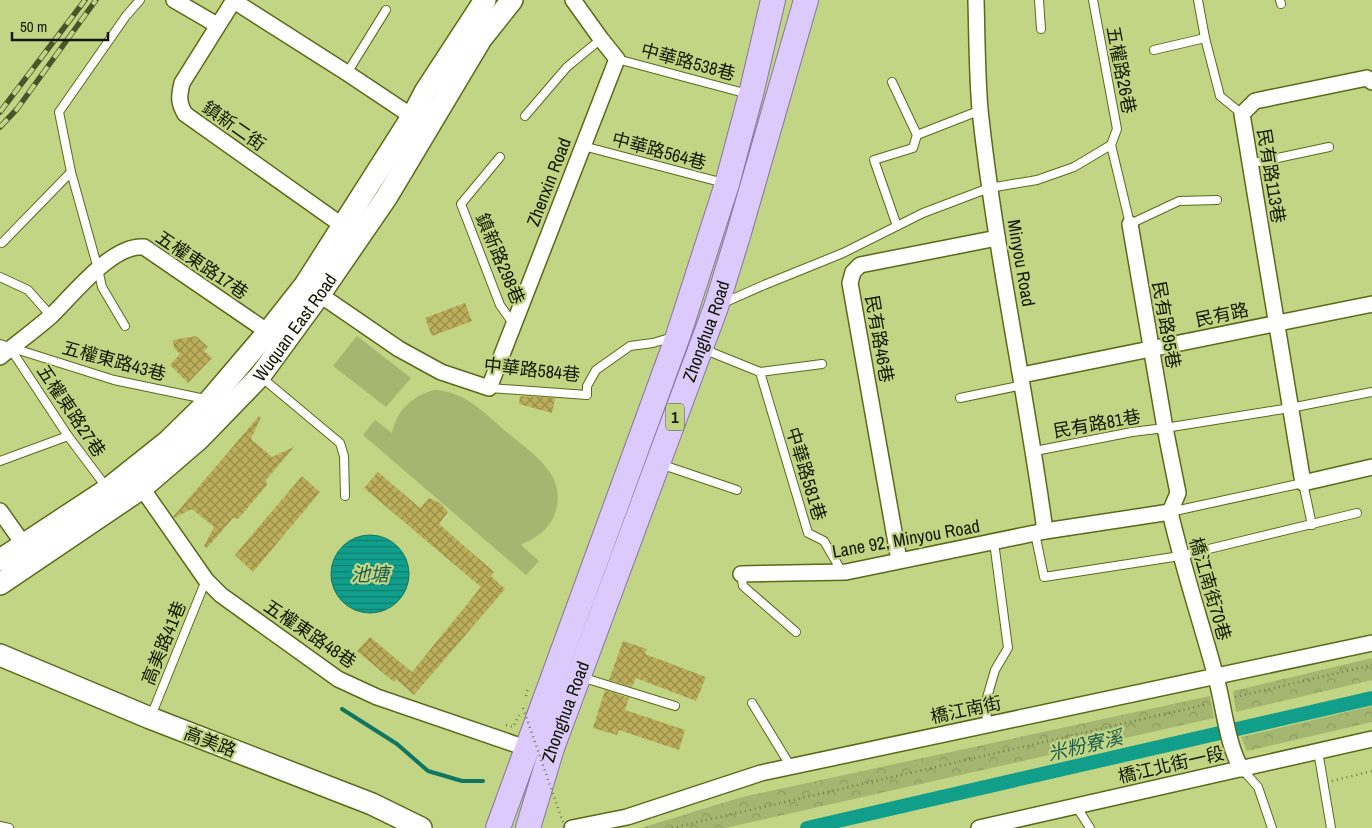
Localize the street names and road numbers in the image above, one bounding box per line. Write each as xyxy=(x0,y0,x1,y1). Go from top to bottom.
street label: 五權路26巷 xyxy=(1101,24,1142,116)
street label: 中華路538巷 xyxy=(638,37,738,86)
street label: 鎮新二街 xyxy=(198,95,271,156)
street label: 中華路564巷 xyxy=(609,126,709,175)
street label: 民有路113巷 xyxy=(1252,127,1291,225)
street label: Zhenxin Road xyxy=(520,134,577,230)
street label: 鎮新路298巷 xyxy=(470,209,531,308)
street label: Minyou Road xyxy=(1002,218,1041,308)
street label: 五權東路17巷 xyxy=(151,224,253,305)
street label: Wuquan East Road xyxy=(247,268,342,386)
street label: Zhonghua Road xyxy=(676,277,735,385)
street label: 民有路95巷 xyxy=(1147,279,1186,371)
street label: 民有路46巷 xyxy=(860,293,899,385)
street label: 民有路 xyxy=(1193,297,1251,332)
street label: 五權東路43巷 xyxy=(59,335,169,386)
street label: 中華路584巷 xyxy=(483,352,581,387)
street label: 五權東路27巷 xyxy=(31,360,112,462)
road number: 1 xyxy=(666,404,684,431)
street label: 民有路81巷 xyxy=(1051,404,1143,443)
street label: 中華路581巷 xyxy=(780,424,833,524)
street label: Lane 92, Minyou Road xyxy=(830,513,982,564)
street label: 橋江南街70巷 xyxy=(1184,534,1237,643)
street label: 五權東路48巷 xyxy=(259,593,361,674)
street label: 高美路41巷 xyxy=(135,597,192,688)
street label: Zhonghua Road xyxy=(535,658,595,765)
street label: 橋江南街 xyxy=(928,690,1004,729)
street label: 高美路 xyxy=(180,720,240,763)
street label: 橋江北街一段 xyxy=(1115,740,1226,789)

